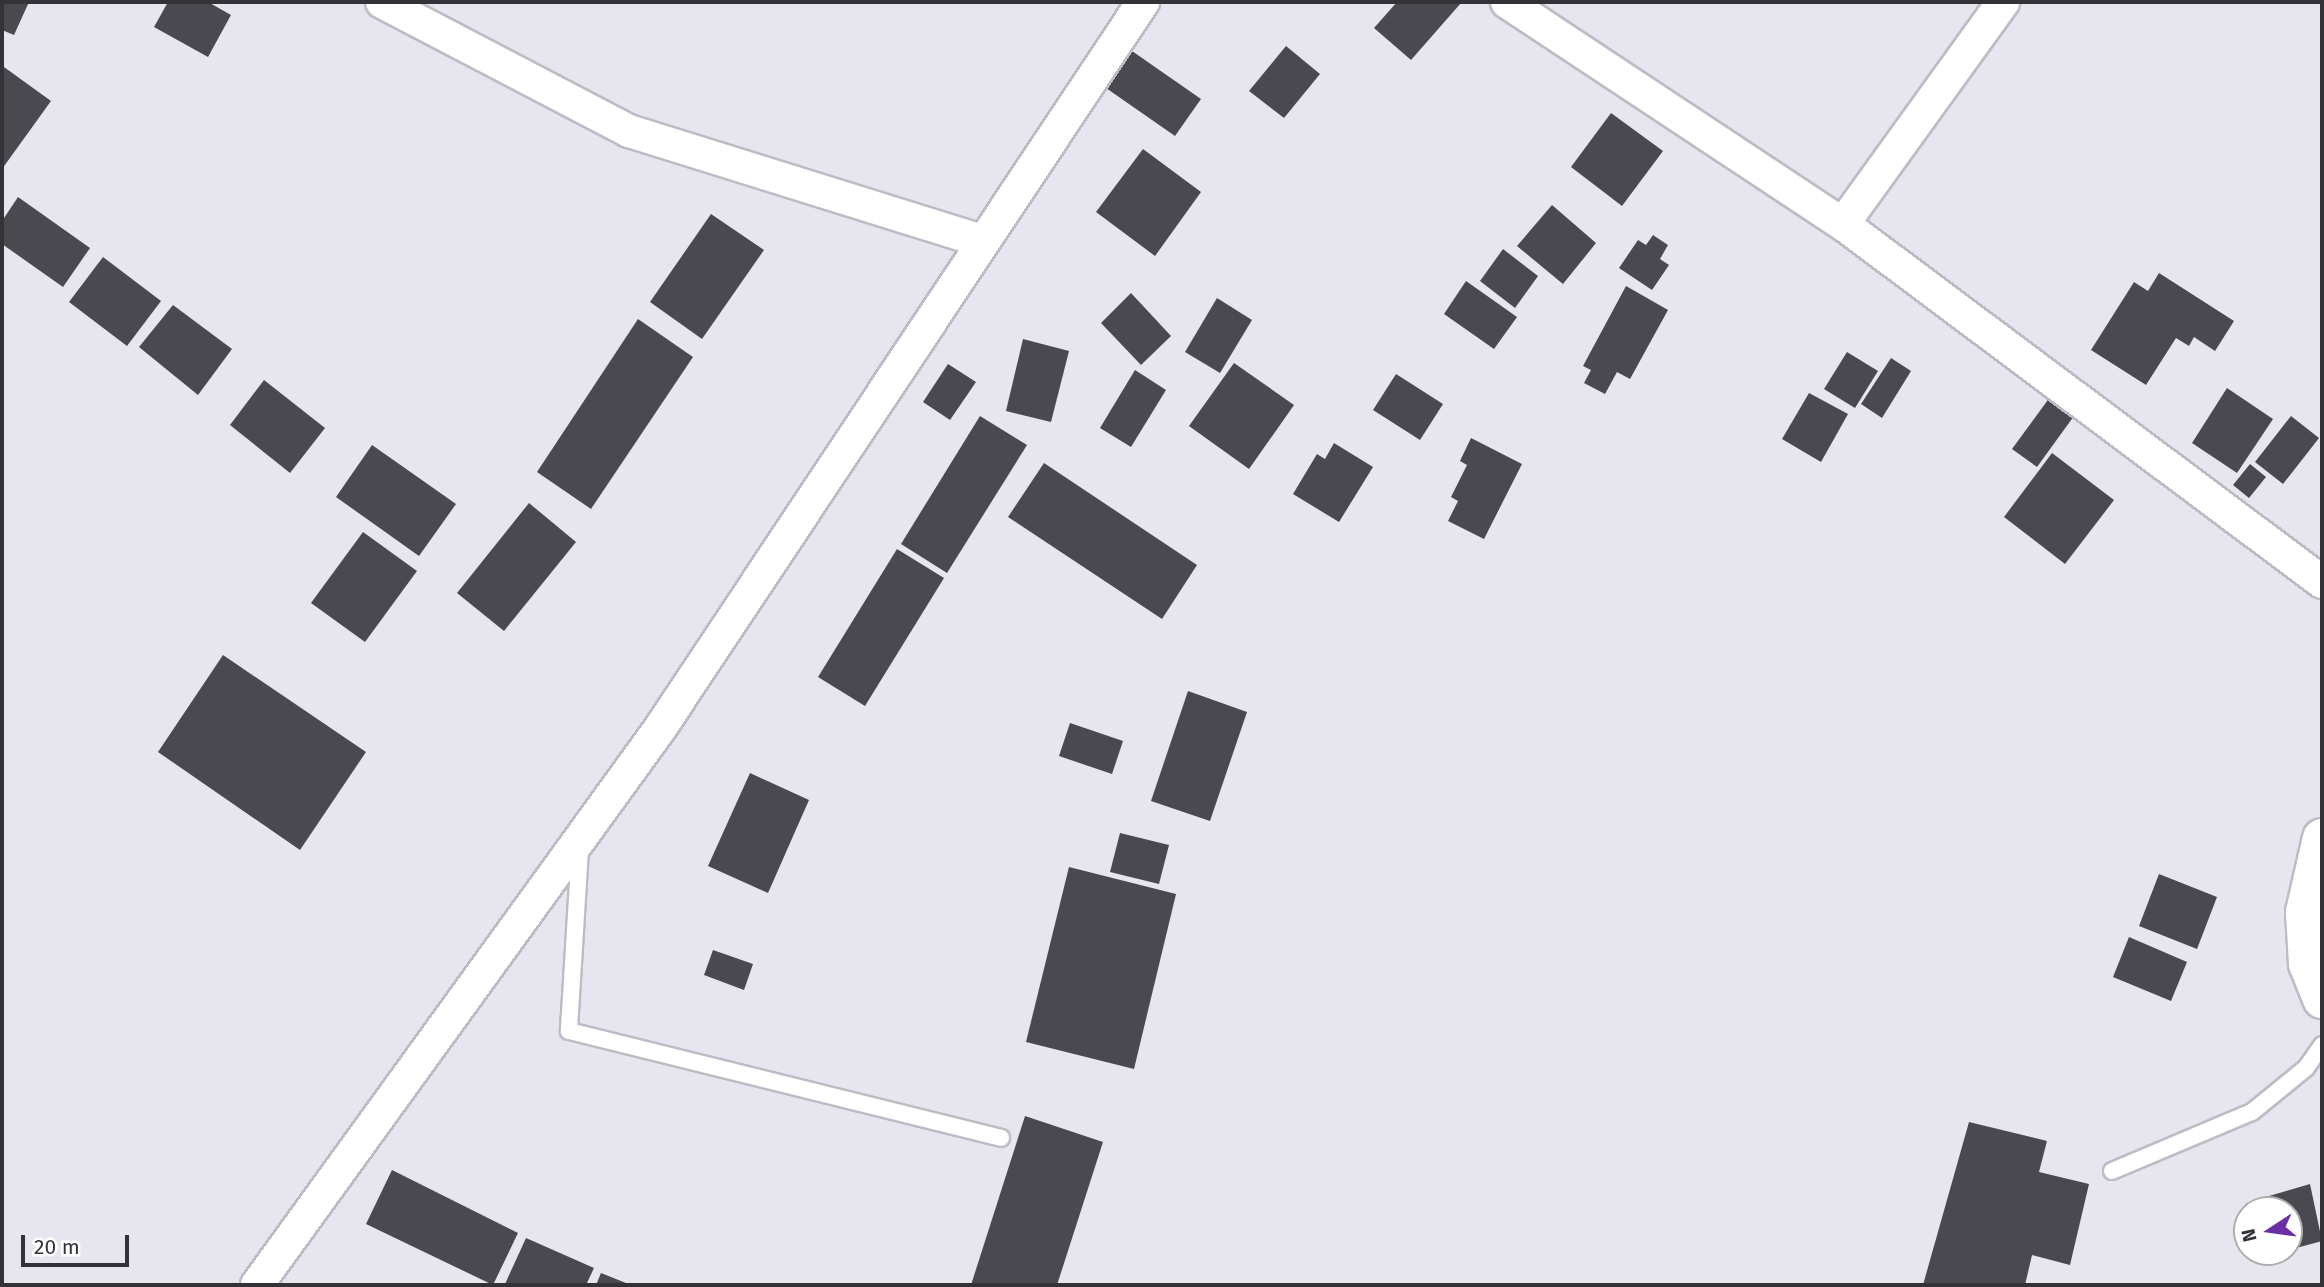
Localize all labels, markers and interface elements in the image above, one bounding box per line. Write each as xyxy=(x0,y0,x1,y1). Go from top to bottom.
north arrow xyxy=(2233,1196,2303,1266)
scale bar xyxy=(24,1220,133,1264)
text: N xyxy=(2236,1227,2262,1244)
text: 20 m xyxy=(34,1234,80,1260)

